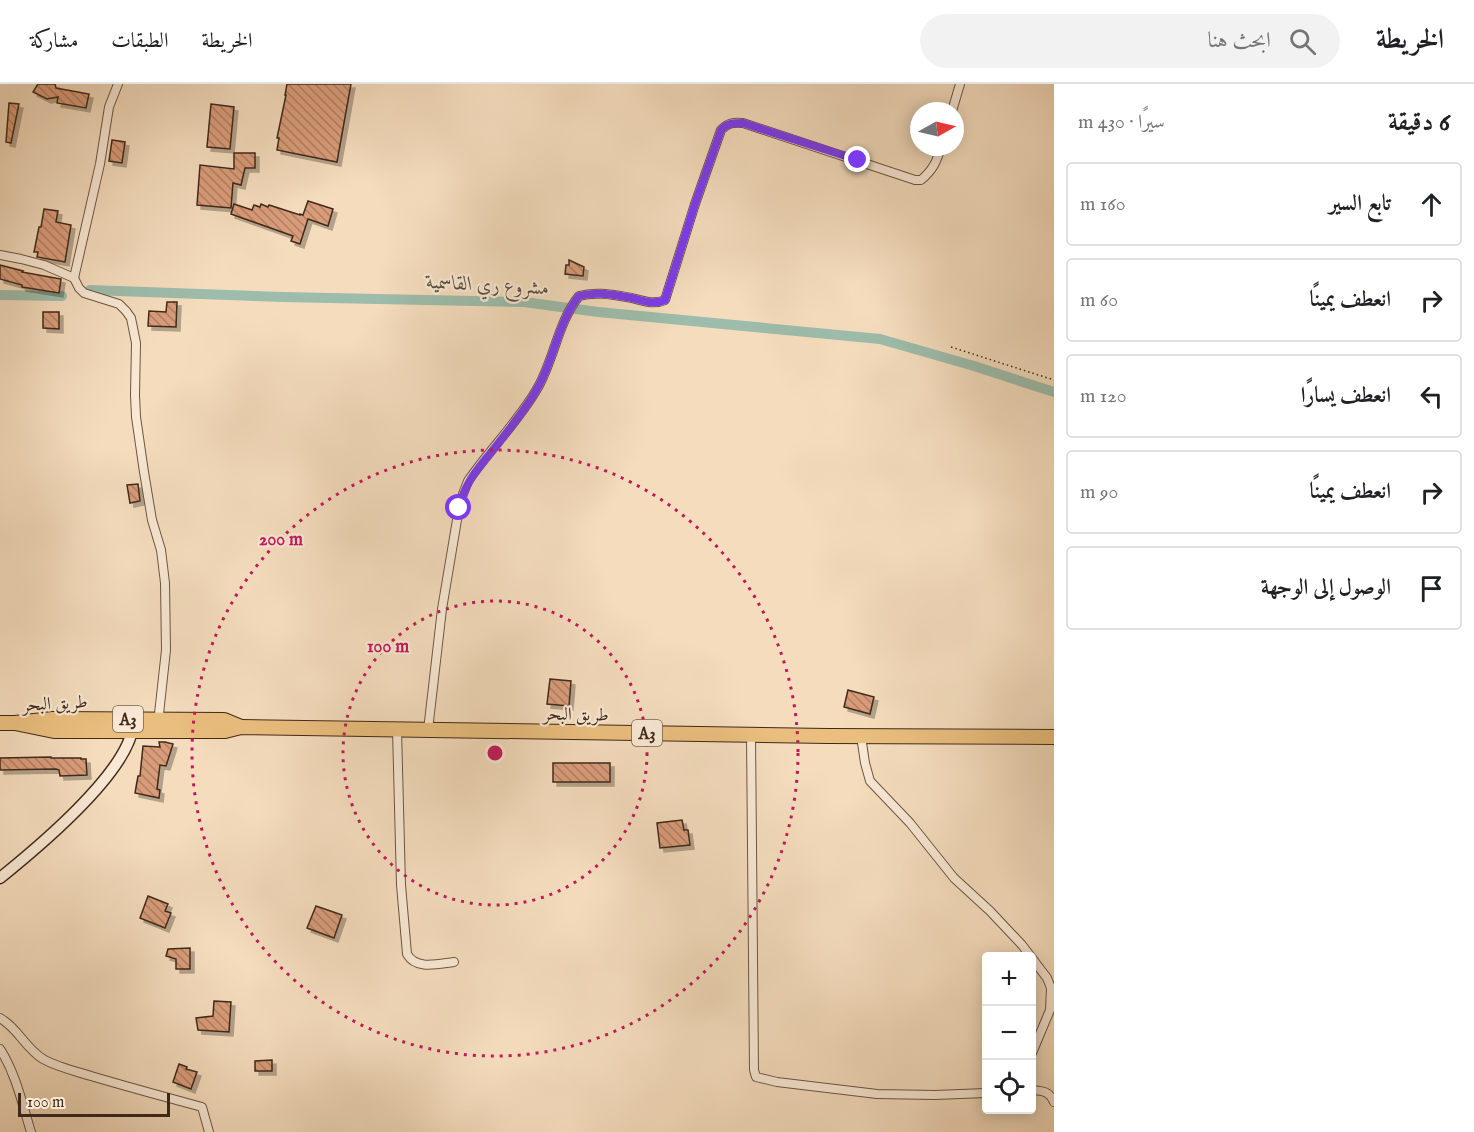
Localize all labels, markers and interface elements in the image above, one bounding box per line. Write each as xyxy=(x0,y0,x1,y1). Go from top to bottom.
search box xyxy=(920,14,1340,68)
text: الخريطة xyxy=(1376,23,1444,58)
icon: search xyxy=(1286,25,1319,58)
text: ابحث هنا xyxy=(1207,27,1271,55)
text: مشاركة xyxy=(30,28,78,55)
text: الطبقات xyxy=(111,28,168,55)
text: الخريطة xyxy=(201,28,253,55)
north arrow xyxy=(910,102,964,156)
text: 6 دقيقة xyxy=(1388,106,1450,139)
text: سيرًا · 430 m xyxy=(1078,110,1165,135)
route end xyxy=(844,146,870,172)
icon: ahead xyxy=(1415,188,1448,221)
text: تابع السير xyxy=(1329,190,1391,218)
text: 160 m xyxy=(1080,192,1126,217)
water label: مشروع ري القاسمية xyxy=(423,270,550,305)
icon: right xyxy=(1415,284,1448,317)
text: انعطف يمينًا xyxy=(1310,286,1391,314)
text: 60 m xyxy=(1080,288,1118,313)
icon: left xyxy=(1415,380,1448,413)
text: انعطف يسارًا xyxy=(1301,382,1391,410)
text: 120 m xyxy=(1080,384,1127,409)
icon: right xyxy=(1415,476,1448,509)
text: انعطف يمينًا xyxy=(1310,478,1391,506)
text: 90 m xyxy=(1080,480,1118,505)
route start xyxy=(445,494,471,520)
text: 200 m xyxy=(259,529,303,552)
icon: arrive xyxy=(1415,572,1448,605)
text: الوصول إلى الوجهة xyxy=(1261,574,1391,602)
text: 100 m xyxy=(367,636,409,659)
street label: طريق البحر xyxy=(20,691,88,718)
street label: طريق البحر xyxy=(541,703,609,728)
road number: A3 xyxy=(113,706,143,732)
road number: A3 xyxy=(632,720,662,746)
centre of rings xyxy=(485,743,505,763)
map controls xyxy=(982,952,1036,1114)
button: + xyxy=(982,952,1036,1006)
button: − xyxy=(982,1006,1036,1060)
button: locate xyxy=(982,1060,1036,1114)
scale bar xyxy=(18,1090,170,1118)
text: 100 m xyxy=(27,1093,64,1113)

